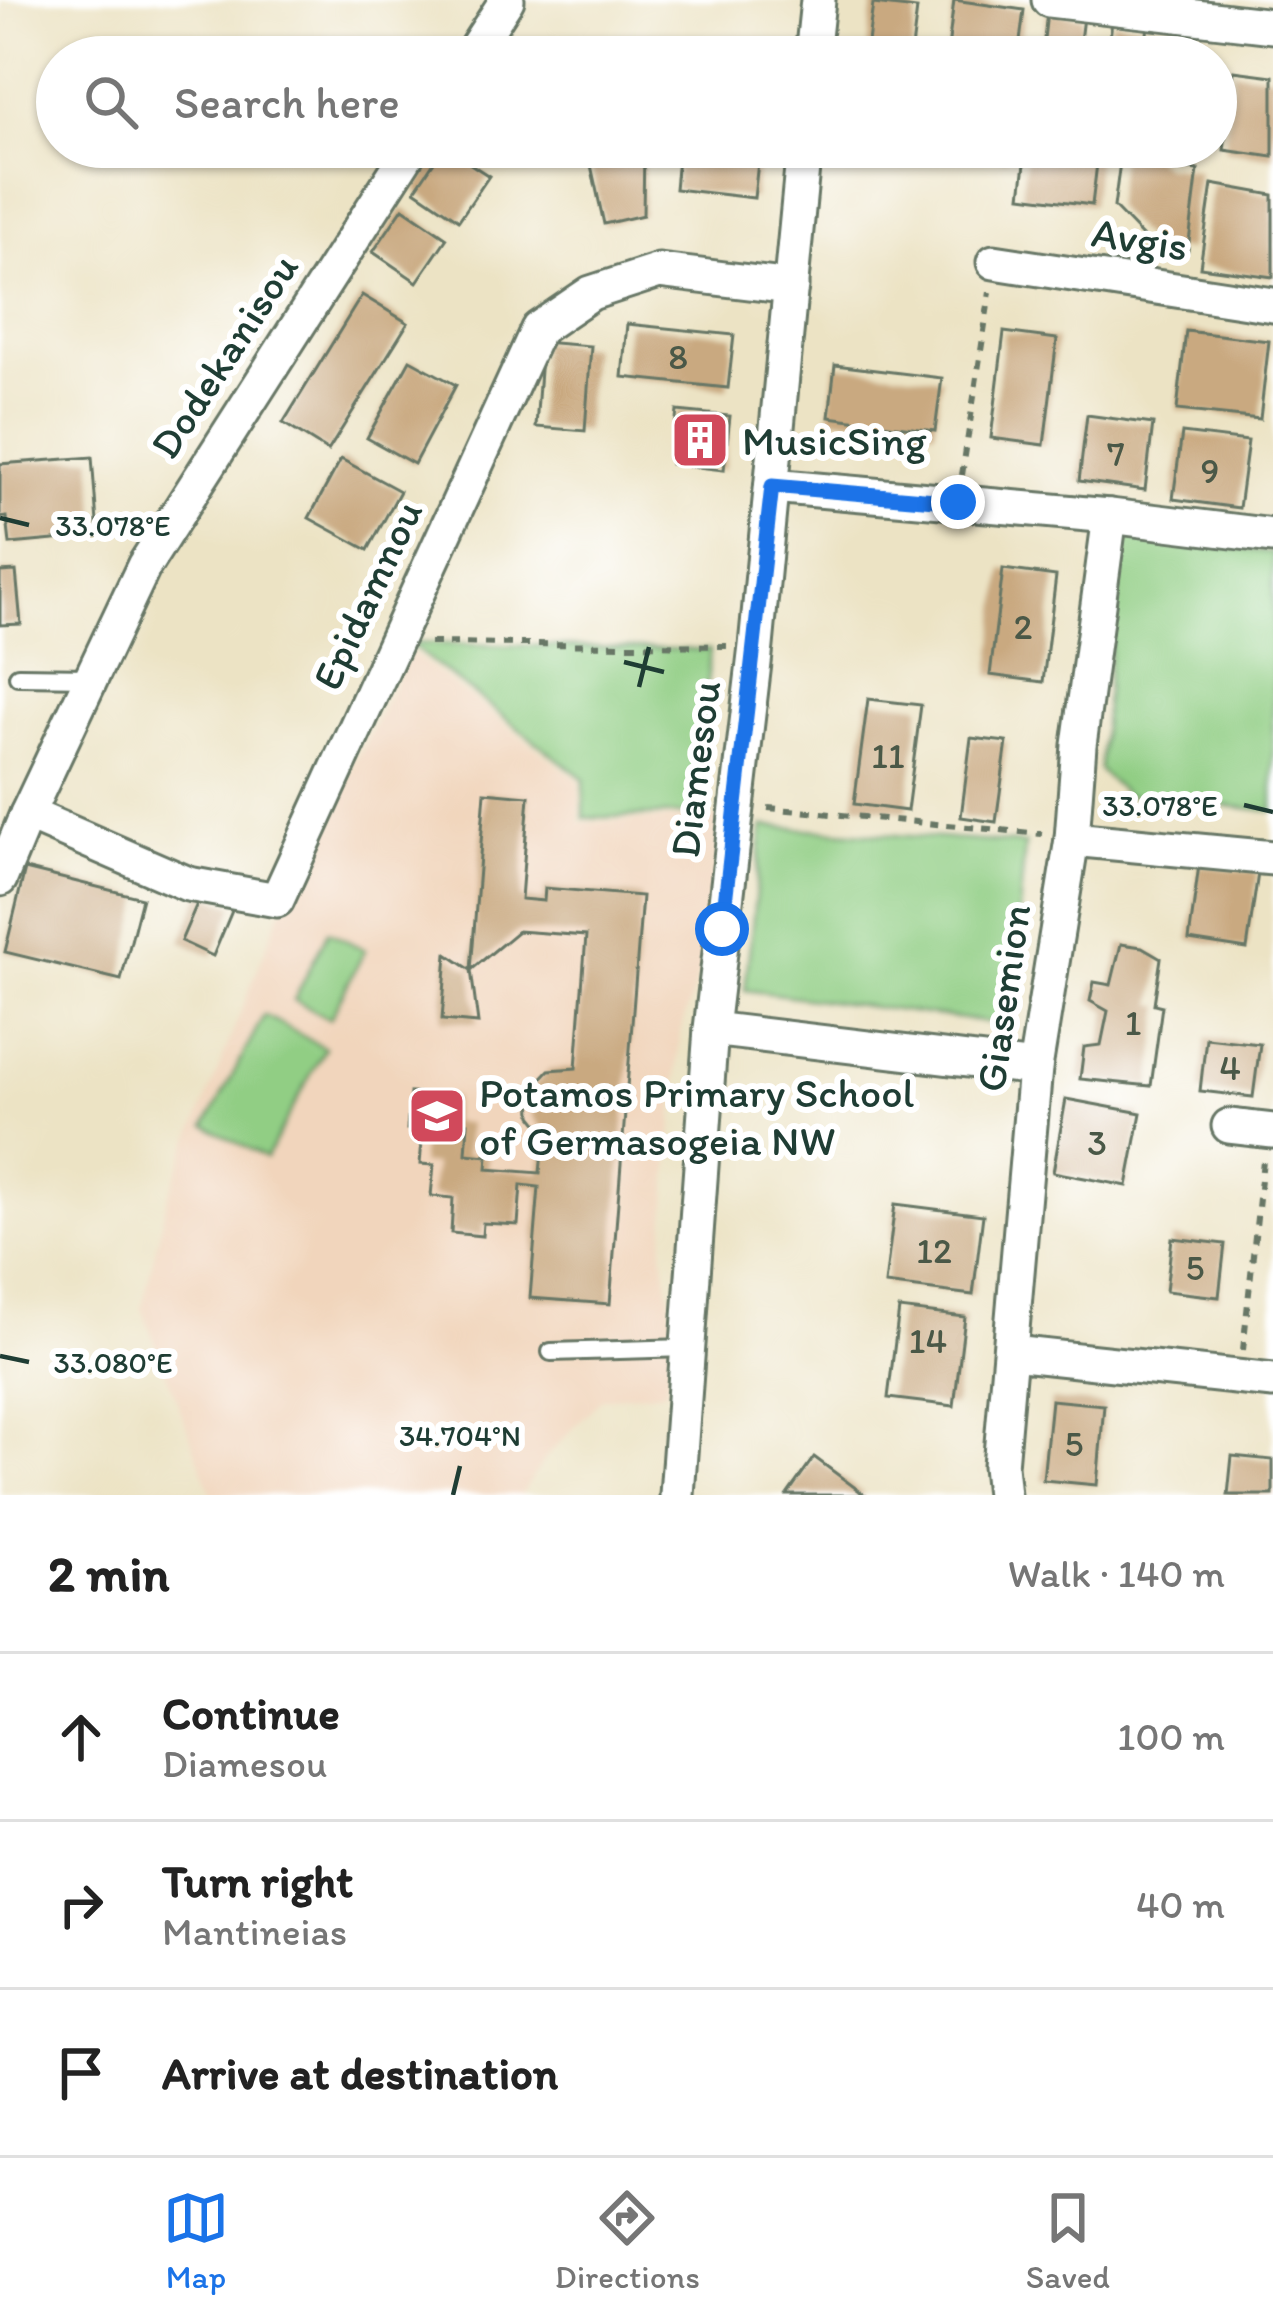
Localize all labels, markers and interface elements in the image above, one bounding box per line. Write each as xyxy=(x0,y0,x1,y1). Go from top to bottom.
search box xyxy=(36,36,1237,168)
icon: search xyxy=(78,69,144,135)
text: Search here xyxy=(174,75,400,129)
street label: Avgis xyxy=(1088,206,1192,272)
street label: Dodekanisou xyxy=(139,244,309,468)
house number: 8 xyxy=(668,335,688,378)
building icon: MusicSing xyxy=(669,409,731,471)
place label: MusicSing xyxy=(742,415,927,466)
house number: 7 xyxy=(1107,432,1125,475)
house number: 9 xyxy=(1201,449,1219,492)
route end xyxy=(931,475,985,529)
street label: Epidamnou xyxy=(301,492,433,698)
text: 33.078°E xyxy=(55,507,171,544)
house number: 2 xyxy=(1014,605,1033,648)
street label: Diamesou xyxy=(659,678,731,860)
house number: 11 xyxy=(871,734,905,777)
text: 33.078°E xyxy=(1102,787,1218,824)
street label: Giasemion xyxy=(965,901,1041,1095)
route start xyxy=(695,902,749,956)
house number: 1 xyxy=(1125,1001,1141,1044)
house number: 4 xyxy=(1219,1046,1241,1089)
place label: Potamos Primary School of Germasogeia NW xyxy=(479,1067,915,1166)
school or university icon: Potamos Primary School of Germasogeia NW xyxy=(406,1085,468,1147)
house number: 3 xyxy=(1087,1121,1107,1164)
house number: 12 xyxy=(916,1229,952,1272)
house number: 5 xyxy=(1186,1246,1204,1289)
house number: 14 xyxy=(909,1319,947,1362)
text: 33.080°E xyxy=(54,1344,172,1381)
text: 34.704°N xyxy=(399,1417,521,1454)
house number: 5 xyxy=(1065,1422,1083,1465)
text: 2 min xyxy=(48,1543,169,1604)
text: Walk · 140 m xyxy=(1008,1550,1225,1597)
text: Continue xyxy=(162,1686,340,1740)
icon: ahead xyxy=(48,1704,114,1770)
text: 100 m xyxy=(1117,1713,1225,1760)
text: Diamesou xyxy=(162,1740,327,1787)
text: Turn right xyxy=(162,1854,353,1908)
icon: right xyxy=(48,1872,114,1938)
text: 40 m xyxy=(1136,1881,1225,1928)
text: Mantineias xyxy=(162,1908,347,1955)
icon: arrive xyxy=(48,2040,114,2106)
text: Arrive at destination xyxy=(162,2046,558,2100)
tab: Map xyxy=(163,2185,229,2296)
tab: Directions xyxy=(555,2185,700,2296)
tab: Saved xyxy=(1026,2185,1110,2296)

